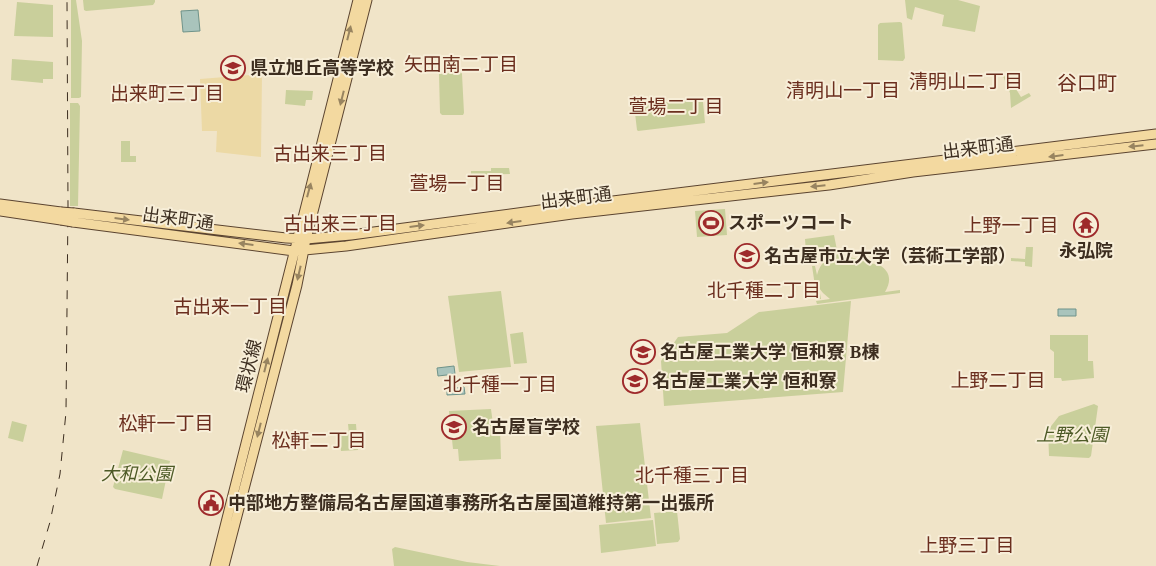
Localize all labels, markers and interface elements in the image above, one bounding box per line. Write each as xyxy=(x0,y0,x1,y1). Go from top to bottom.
one-way arrow xyxy=(345,25,353,41)
district label: 矢田南二丁目 xyxy=(404,51,518,76)
school or university icon: 県立旭丘高等学校 xyxy=(220,55,246,81)
place label: 県立旭丘高等学校 xyxy=(250,55,394,79)
district label: 清明山二丁目 xyxy=(909,68,1023,93)
district label: 谷口町 xyxy=(1057,69,1117,96)
district label: 清明山一丁目 xyxy=(786,77,900,102)
district label: 出来町三丁目 xyxy=(110,80,224,105)
one-way arrow xyxy=(337,91,345,106)
district label: 萱場二丁目 xyxy=(628,93,724,118)
street label: 出来町通 xyxy=(941,131,1015,163)
district label: 古出来三丁目 xyxy=(273,140,387,165)
one-way arrow xyxy=(1128,142,1144,150)
one-way arrow xyxy=(1047,152,1063,160)
district label: 萱場一丁目 xyxy=(409,170,505,195)
one-way arrow xyxy=(754,179,770,187)
street label: 出来町通 xyxy=(539,181,613,213)
one-way arrow xyxy=(810,182,826,190)
one-way arrow xyxy=(305,183,313,198)
street label: 出来町通 xyxy=(141,201,215,235)
district label: 古出来三丁目 xyxy=(283,210,397,235)
sports icon: スポーツコート xyxy=(698,210,724,236)
place label: スポーツコート xyxy=(728,210,854,234)
district label: 上野一丁目 xyxy=(963,212,1059,237)
temple icon: 永弘院 xyxy=(1073,212,1099,238)
one-way arrow xyxy=(114,216,130,224)
one-way arrow xyxy=(505,218,521,226)
one-way arrow xyxy=(409,222,425,230)
place label: 永弘院 xyxy=(1059,238,1113,262)
one-way arrow xyxy=(238,240,254,248)
school or university icon: 名古屋市立大学（芸術工学部） xyxy=(734,243,760,269)
place label: 名古屋市立大学（芸術工学部） xyxy=(764,243,1016,267)
one-way arrow xyxy=(295,266,303,281)
district label: 北千種二丁目 xyxy=(707,277,821,302)
district label: 古出来一丁目 xyxy=(173,293,287,318)
street label: 環状線 xyxy=(230,337,266,395)
school or university icon: 名古屋工業大学 恒和寮 B棟 xyxy=(630,339,656,365)
place label: 名古屋工業大学 恒和寮 B棟 xyxy=(660,339,879,363)
one-way arrow xyxy=(262,358,270,373)
district label: 上野二丁目 xyxy=(950,367,1046,392)
school or university icon: 名古屋工業大学 恒和寮 xyxy=(622,368,648,394)
place label: 名古屋工業大学 恒和寮 xyxy=(652,368,837,392)
district label: 北千種一丁目 xyxy=(443,371,557,396)
district label: 松軒一丁目 xyxy=(118,410,214,435)
school or university icon: 名古屋盲学校 xyxy=(441,414,467,440)
place label: 名古屋盲学校 xyxy=(472,414,580,438)
park label: 上野公園 xyxy=(1036,422,1111,446)
one-way arrow xyxy=(255,423,263,438)
district label: 松軒二丁目 xyxy=(271,427,367,452)
park label: 大和公園 xyxy=(101,461,176,485)
district label: 北千種三丁目 xyxy=(635,462,749,487)
public building icon: 中部地方整備局名古屋国道事務所名古屋国道維持第一出張所 xyxy=(198,490,224,516)
place label: 中部地方整備局名古屋国道事務所名古屋国道維持第一出張所 xyxy=(228,490,714,514)
district label: 上野三丁目 xyxy=(919,532,1015,557)

